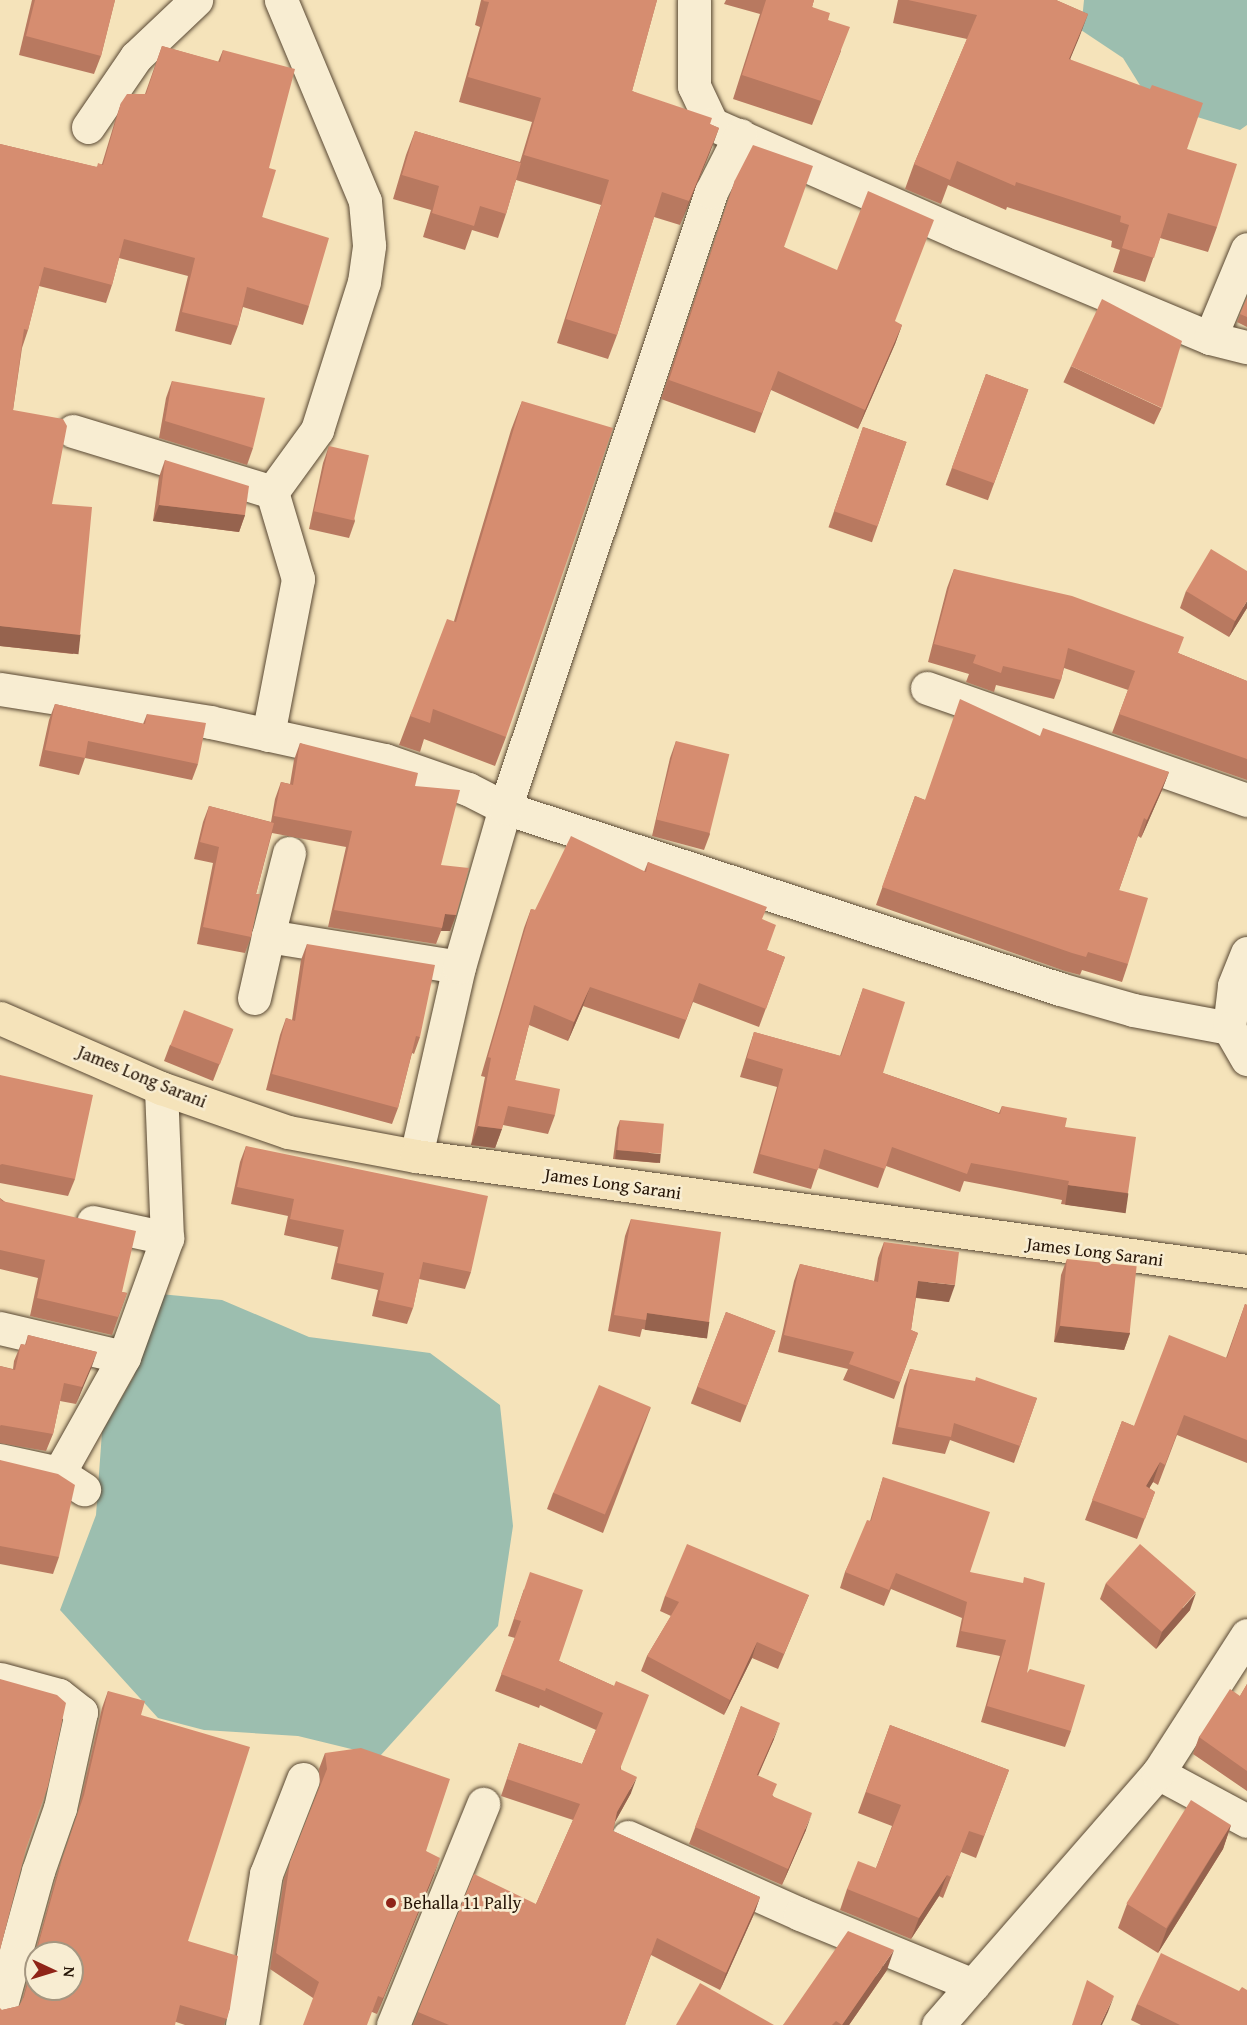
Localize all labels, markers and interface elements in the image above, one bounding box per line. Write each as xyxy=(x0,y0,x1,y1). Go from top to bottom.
street label: James Long Sarani xyxy=(74,1041,210,1113)
street label: James Long Sarani xyxy=(543,1164,683,1204)
street label: James Long Sarani xyxy=(1025,1233,1165,1271)
place label: Behalla 11 Pally xyxy=(403,1892,521,1914)
marker: Behalla 11 Pally xyxy=(384,1896,398,1910)
north arrow xyxy=(24,1941,84,2001)
text: N xyxy=(58,1966,82,1978)

